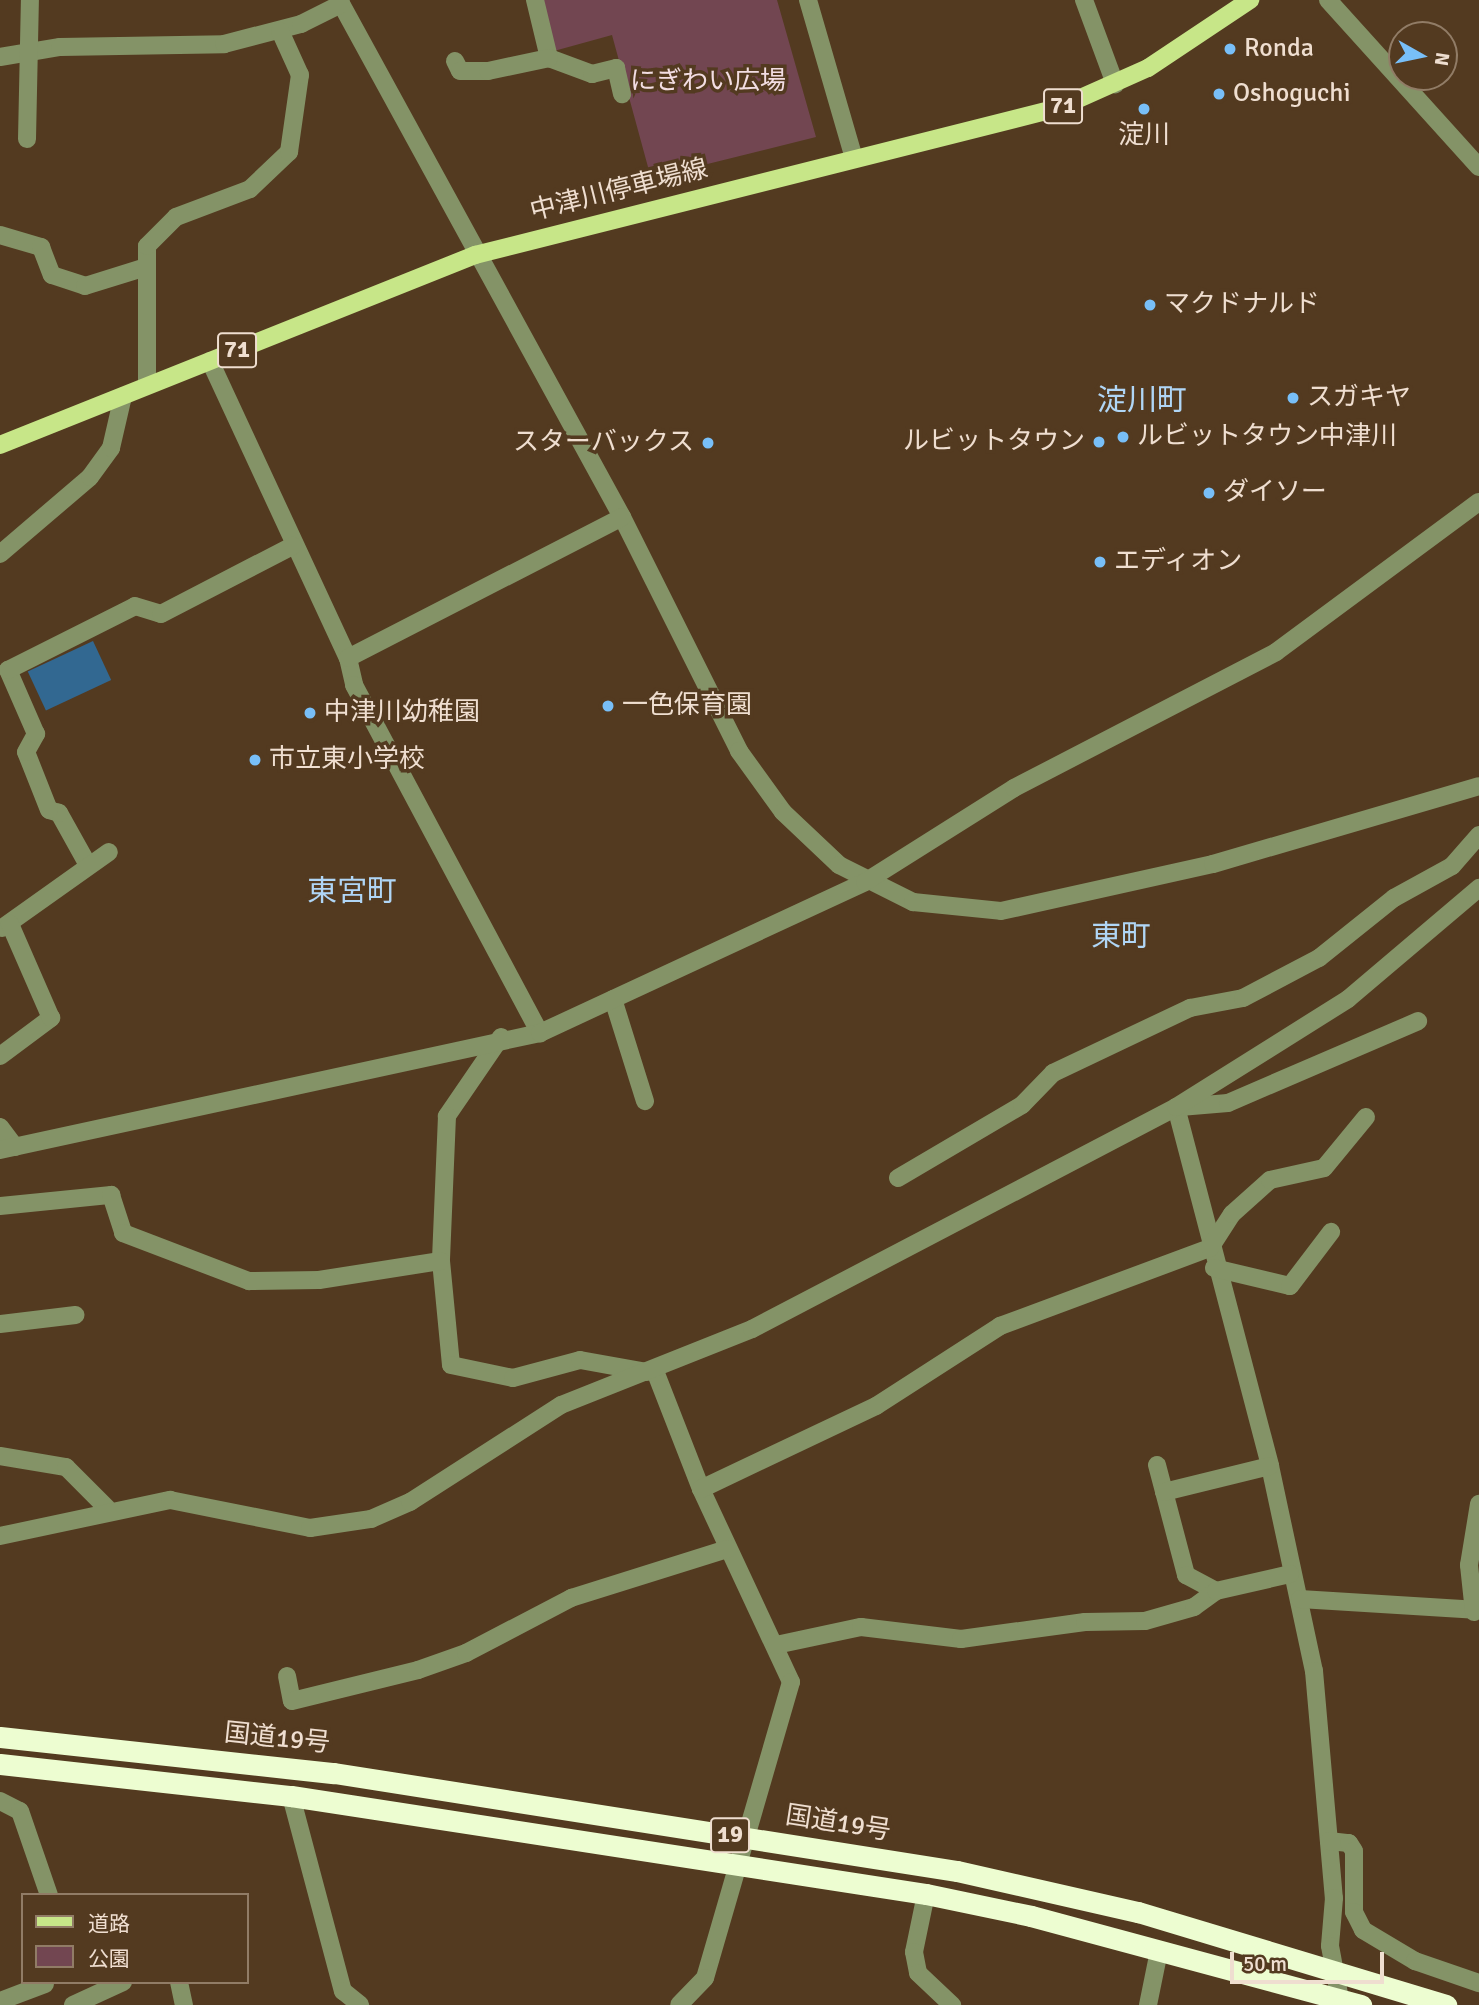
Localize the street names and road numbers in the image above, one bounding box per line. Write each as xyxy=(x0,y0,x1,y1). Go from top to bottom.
road number: 71 xyxy=(1042,86,1084,126)
street label: 中津川停車場線 xyxy=(527,154,711,228)
road number: 71 xyxy=(216,330,258,370)
street label: 国道19号 xyxy=(223,1718,331,1760)
street label: 国道19号 xyxy=(783,1800,893,1848)
road number: 19 xyxy=(709,1814,751,1856)

